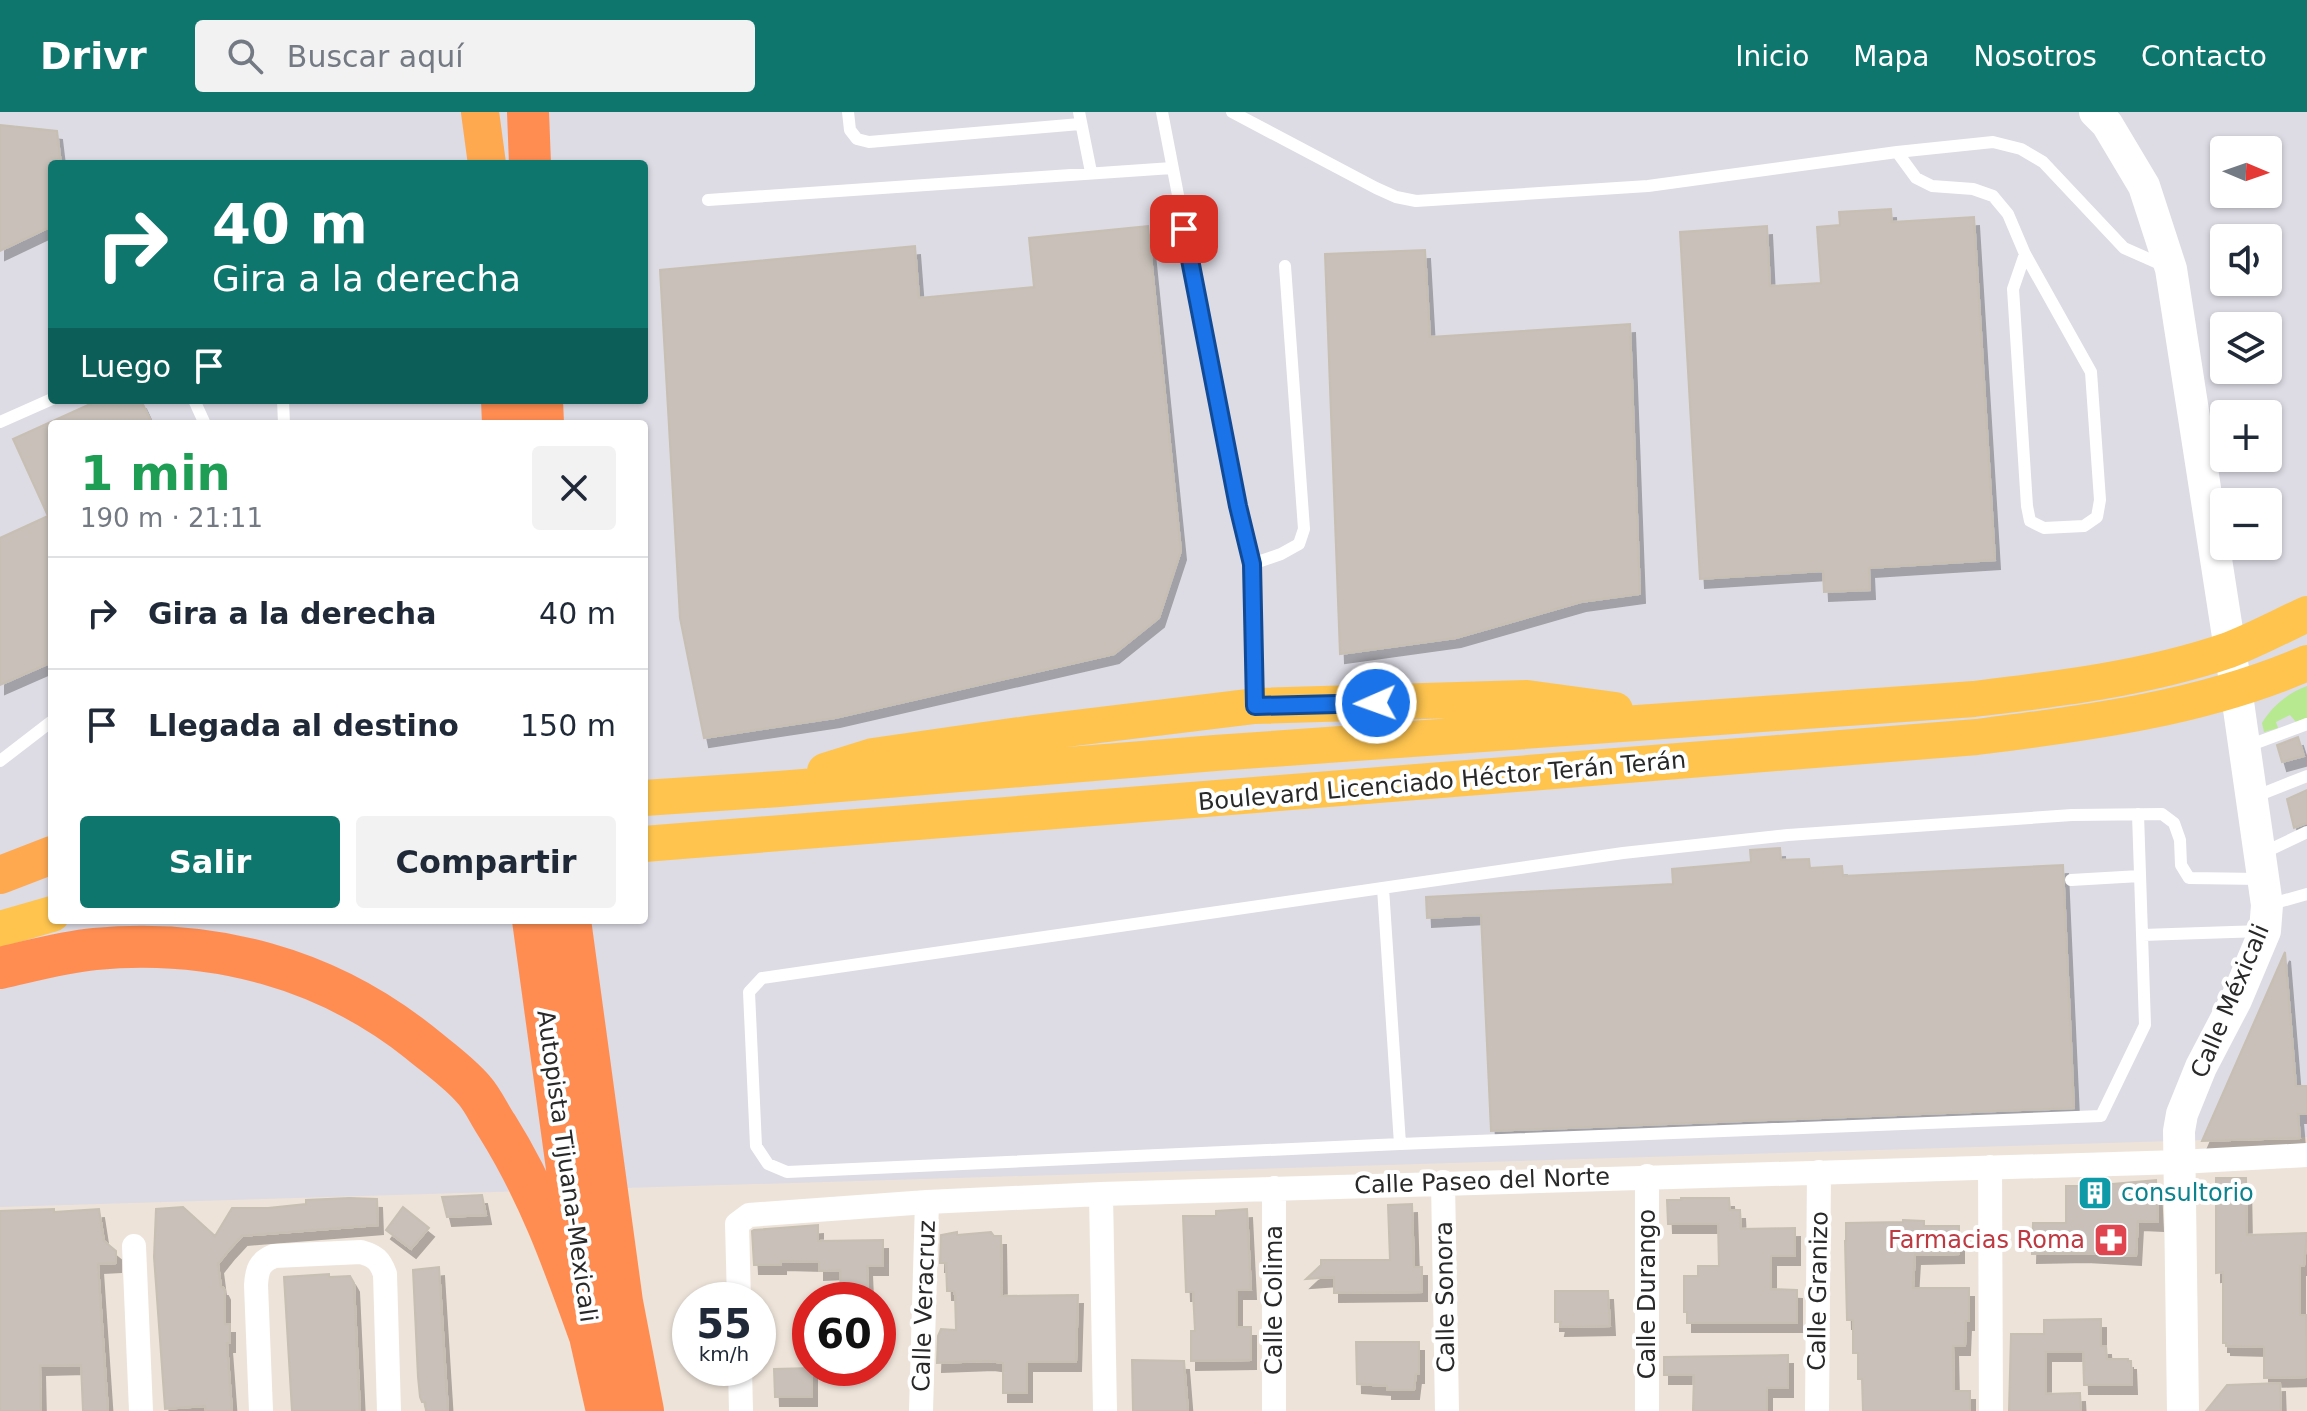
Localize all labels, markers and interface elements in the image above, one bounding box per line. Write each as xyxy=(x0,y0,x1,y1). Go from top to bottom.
search box xyxy=(195,20,755,92)
text: Drivr xyxy=(40,34,147,78)
icon: search xyxy=(223,34,267,78)
text: Buscar aquí xyxy=(287,39,464,74)
text: Inicio xyxy=(1735,40,1809,73)
text: Mapa xyxy=(1853,40,1930,73)
text: Nosotros xyxy=(1974,40,2097,73)
text: Contacto xyxy=(2141,40,2267,73)
north arrow xyxy=(2210,136,2282,208)
map controls xyxy=(2210,136,2282,560)
text: 40 m xyxy=(212,191,368,256)
icon: right xyxy=(80,192,184,296)
pin xyxy=(1150,195,1218,263)
icon: arrive xyxy=(1162,207,1206,251)
button: sound xyxy=(2210,224,2282,296)
text: Gira a la derecha xyxy=(212,258,521,299)
button: layers xyxy=(2210,312,2282,384)
icon: arrive xyxy=(187,344,231,388)
text: Luego xyxy=(80,349,171,384)
button: + xyxy=(2210,400,2282,472)
text: 1 min xyxy=(80,445,231,501)
button: close xyxy=(532,446,616,530)
button: − xyxy=(2210,488,2282,560)
text: 190 m · 21:11 xyxy=(80,503,263,533)
icon: right xyxy=(80,591,124,635)
text: Gira a la derecha xyxy=(148,596,436,631)
text: 40 m xyxy=(539,596,616,631)
position arrow xyxy=(1334,661,1418,745)
icon: arrive xyxy=(80,703,124,747)
text: Llegada al destino xyxy=(148,708,459,743)
text: 150 m xyxy=(520,708,616,743)
street label: Boulevard Licenciado Héctor Terán Terán xyxy=(1197,746,1687,816)
button: Salir xyxy=(80,816,340,908)
button: Compartir xyxy=(356,816,616,908)
street label: Calle Méxicali xyxy=(2185,920,2275,1082)
street label: Autopista Tijuana-Mexicali xyxy=(531,1008,603,1324)
street label: Calle Paseo del Norte xyxy=(1354,1163,1610,1199)
building icon: consultorio xyxy=(2076,1174,2114,1212)
place label: consultorio xyxy=(2121,1179,2254,1207)
street label: Calle Durango xyxy=(1633,1209,1661,1379)
street label: Calle Granizo xyxy=(1803,1211,1833,1371)
street label: Calle Veracruz xyxy=(907,1220,941,1392)
street label: Calle Sonora xyxy=(1430,1221,1460,1373)
pharmacy icon: Farmacias Roma xyxy=(2092,1221,2130,1259)
street label: Calle Colima xyxy=(1260,1225,1288,1375)
place label: Farmacias Roma xyxy=(1888,1226,2085,1254)
speed limit sign: 60 xyxy=(792,1282,896,1386)
text: 55 xyxy=(696,1301,752,1347)
text: km/h xyxy=(699,1342,749,1366)

